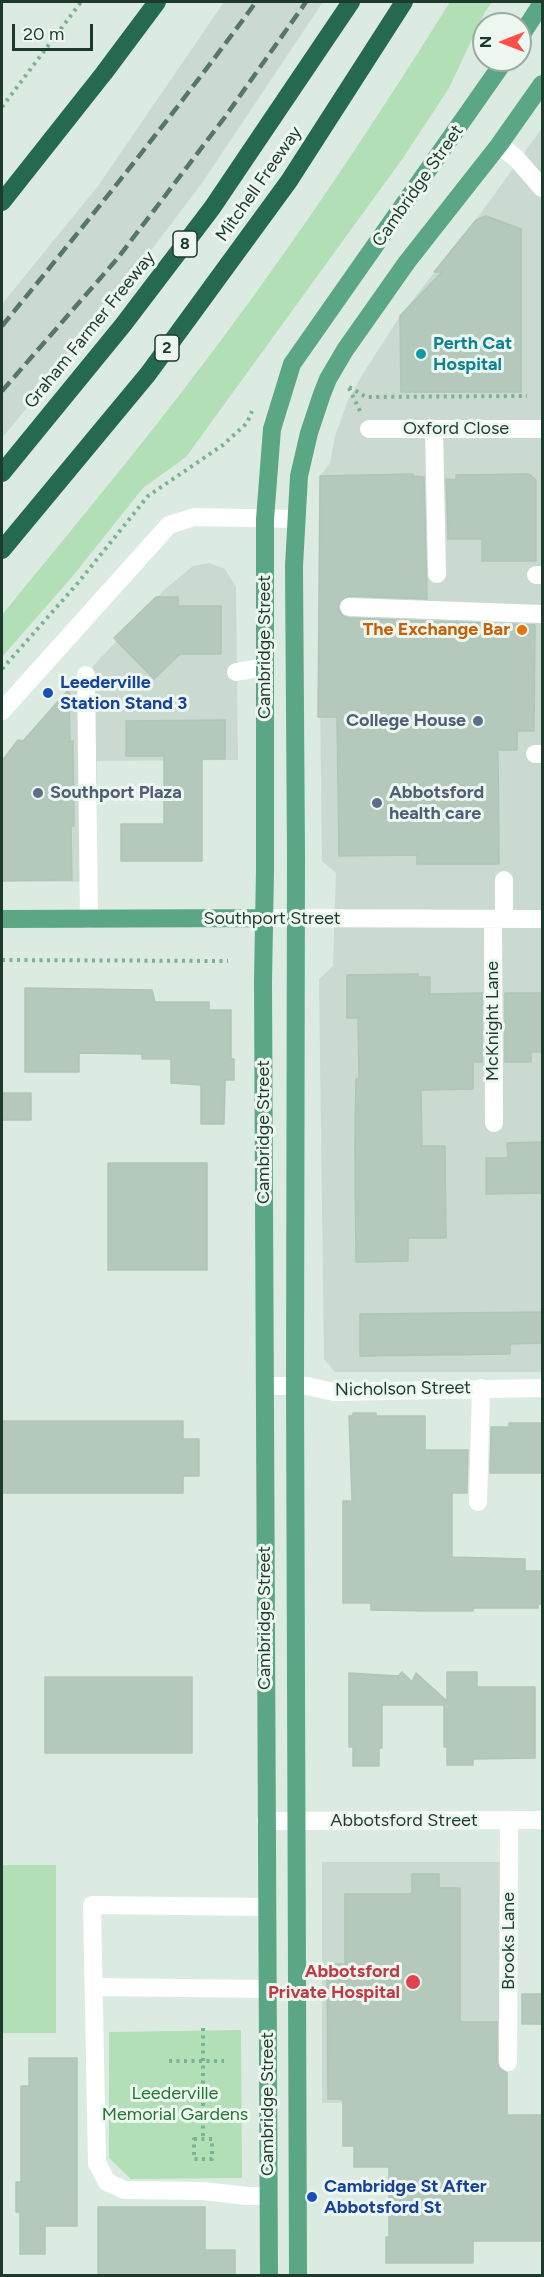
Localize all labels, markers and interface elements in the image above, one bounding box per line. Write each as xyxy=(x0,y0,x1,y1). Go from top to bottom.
scale bar xyxy=(15,12,96,50)
north arrow xyxy=(472,12,532,72)
text: 20 m xyxy=(23,23,64,45)
text: N xyxy=(476,36,495,48)
street label: Cambridge Street xyxy=(368,121,468,251)
street label: Mitchell Freeway xyxy=(211,122,307,246)
road number: 8 xyxy=(173,231,197,257)
street label: Graham Farmer Freeway xyxy=(20,247,160,413)
place label: Perth Cat Hospital xyxy=(433,333,512,376)
road number: 2 xyxy=(155,335,179,361)
marker: Perth Cat Hospital xyxy=(414,347,428,361)
street label: Oxford Close xyxy=(403,418,509,440)
street label: Cambridge Street xyxy=(254,575,276,719)
place label: The Exchange Bar xyxy=(363,619,510,641)
marker: The Exchange Bar xyxy=(515,623,529,637)
place label: Leederville Station Stand 3 xyxy=(60,672,187,714)
marker: Leederville Station Stand 3 xyxy=(41,686,55,700)
place label: College House xyxy=(346,710,466,732)
marker: College House xyxy=(471,714,485,728)
place label: Southport Plaza xyxy=(50,782,182,804)
place label: Abbotsford health care xyxy=(389,782,484,824)
marker: Southport Plaza xyxy=(31,786,45,800)
marker: Abbotsford health care xyxy=(370,796,384,810)
street label: Southport Street xyxy=(203,908,341,930)
street label: McKnight Lane xyxy=(482,961,504,1081)
street label: Cambridge Street xyxy=(253,1060,275,1204)
street label: Nicholson Street xyxy=(335,1377,471,1401)
street label: Cambridge Street xyxy=(254,1546,276,1690)
street label: Abbotsford Street xyxy=(330,1810,478,1832)
street label: Brooks Lane xyxy=(498,1892,520,1990)
place label: Abbotsford Private Hospital xyxy=(268,1961,400,2004)
marker: Abbotsford Private Hospital xyxy=(404,1973,422,1991)
street label: Cambridge Street xyxy=(257,2032,279,2176)
park label: Leederville Memorial Gardens xyxy=(102,2083,248,2126)
place label: Cambridge St After Abbotsford St xyxy=(324,2176,487,2218)
marker: Cambridge St After Abbotsford St xyxy=(305,2190,319,2204)

